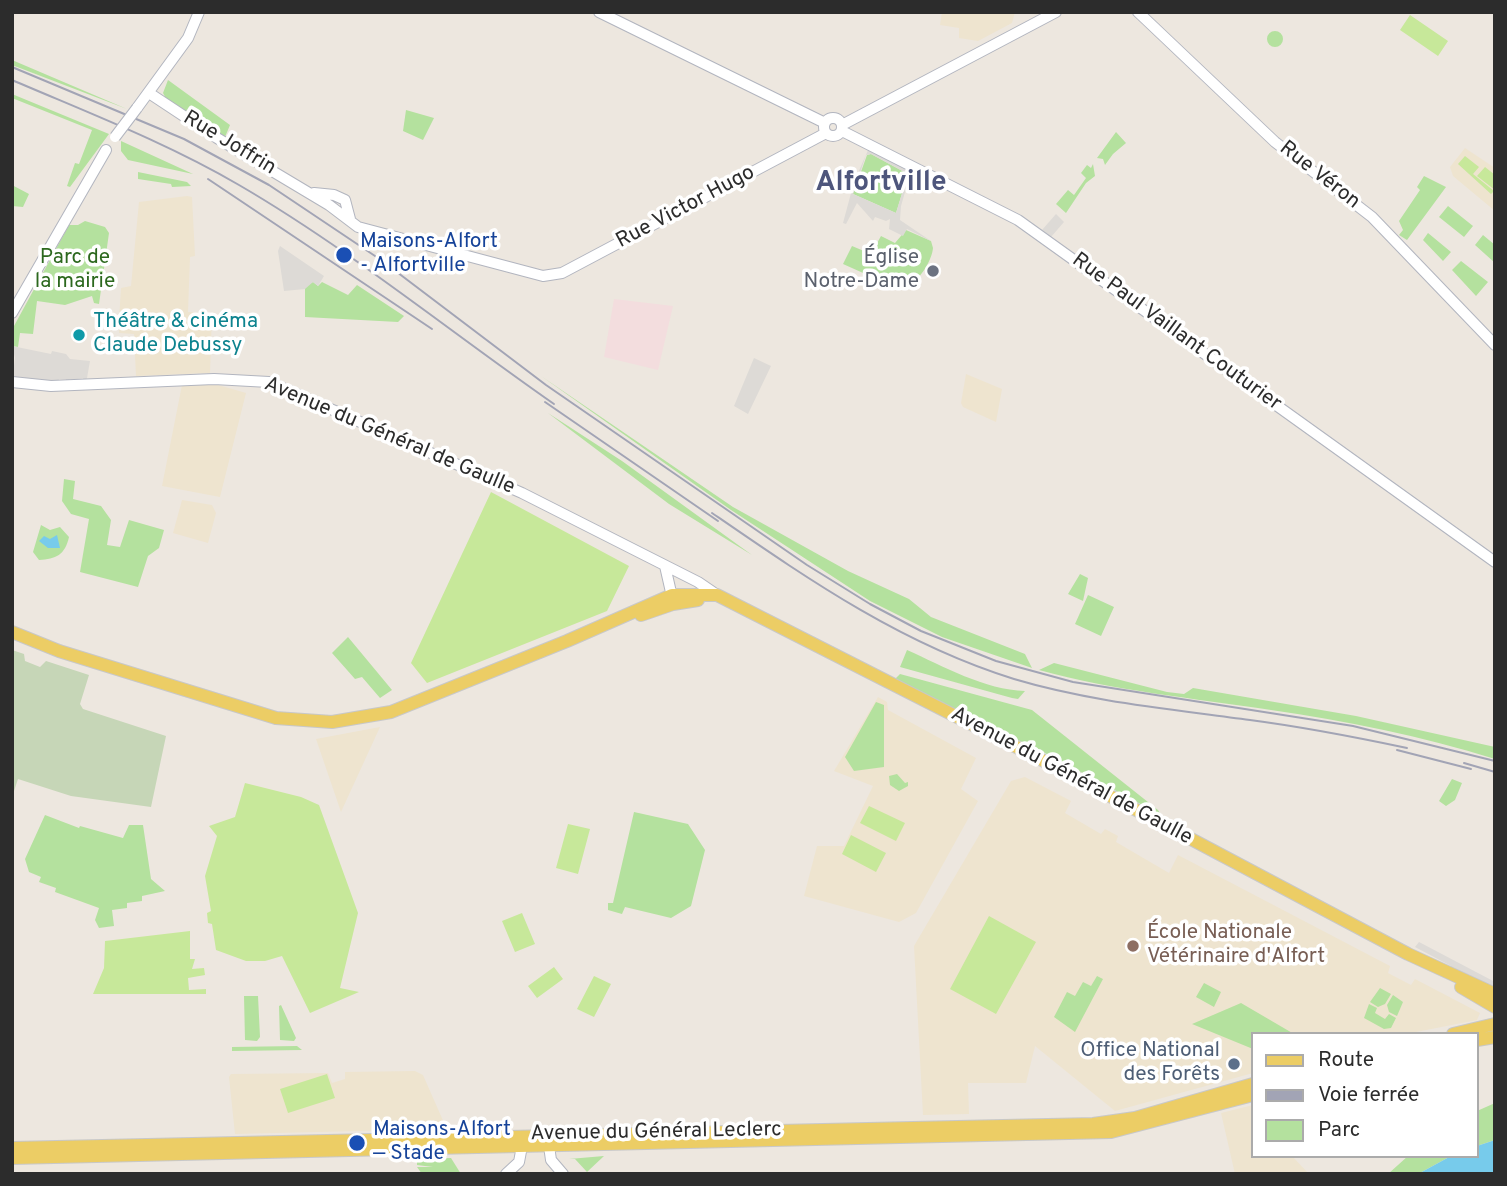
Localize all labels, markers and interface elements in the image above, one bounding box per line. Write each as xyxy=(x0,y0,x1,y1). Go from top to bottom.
street label: Rue Joffrin xyxy=(178,106,280,182)
street label: Rue Véron xyxy=(1274,137,1364,215)
street label: Rue Victor Hugo xyxy=(612,161,760,255)
district label: Alfortville xyxy=(815,167,947,201)
place label: Maisons-Alfort - Alfortville xyxy=(360,230,498,280)
marker: Maisons-Alfort - Alfortville xyxy=(334,245,354,265)
park label: Parc de la mairie xyxy=(35,246,115,296)
place label: Église Notre-Dame xyxy=(804,246,919,296)
street label: Rue Paul Vaillant Couturier xyxy=(1066,249,1286,417)
marker: Église Notre-Dame xyxy=(925,263,941,279)
place label: Théâtre & cinéma Claude Debussy xyxy=(93,310,258,360)
marker: Théâtre & cinéma Claude Debussy xyxy=(71,327,87,343)
street label: Avenue du Général de Gaulle xyxy=(260,373,518,501)
street label: Avenue du Général de Gaulle xyxy=(946,703,1196,851)
place label: École Nationale Vétérinaire d'Alfort xyxy=(1147,921,1325,971)
marker: École Nationale Vétérinaire d'Alfort xyxy=(1125,938,1141,954)
legend xyxy=(1252,1032,1479,1158)
place label: Office National des Forêts xyxy=(1080,1039,1220,1089)
text: Route xyxy=(1318,1047,1374,1074)
marker: Office National des Forêts xyxy=(1226,1056,1242,1072)
text: Voie ferrée xyxy=(1318,1082,1419,1109)
text: Parc xyxy=(1318,1117,1360,1144)
place label: Maisons-Alfort — Stade xyxy=(373,1118,511,1168)
street label: Avenue du Général Leclerc xyxy=(530,1118,782,1148)
marker: Maisons-Alfort — Stade xyxy=(347,1133,367,1153)

